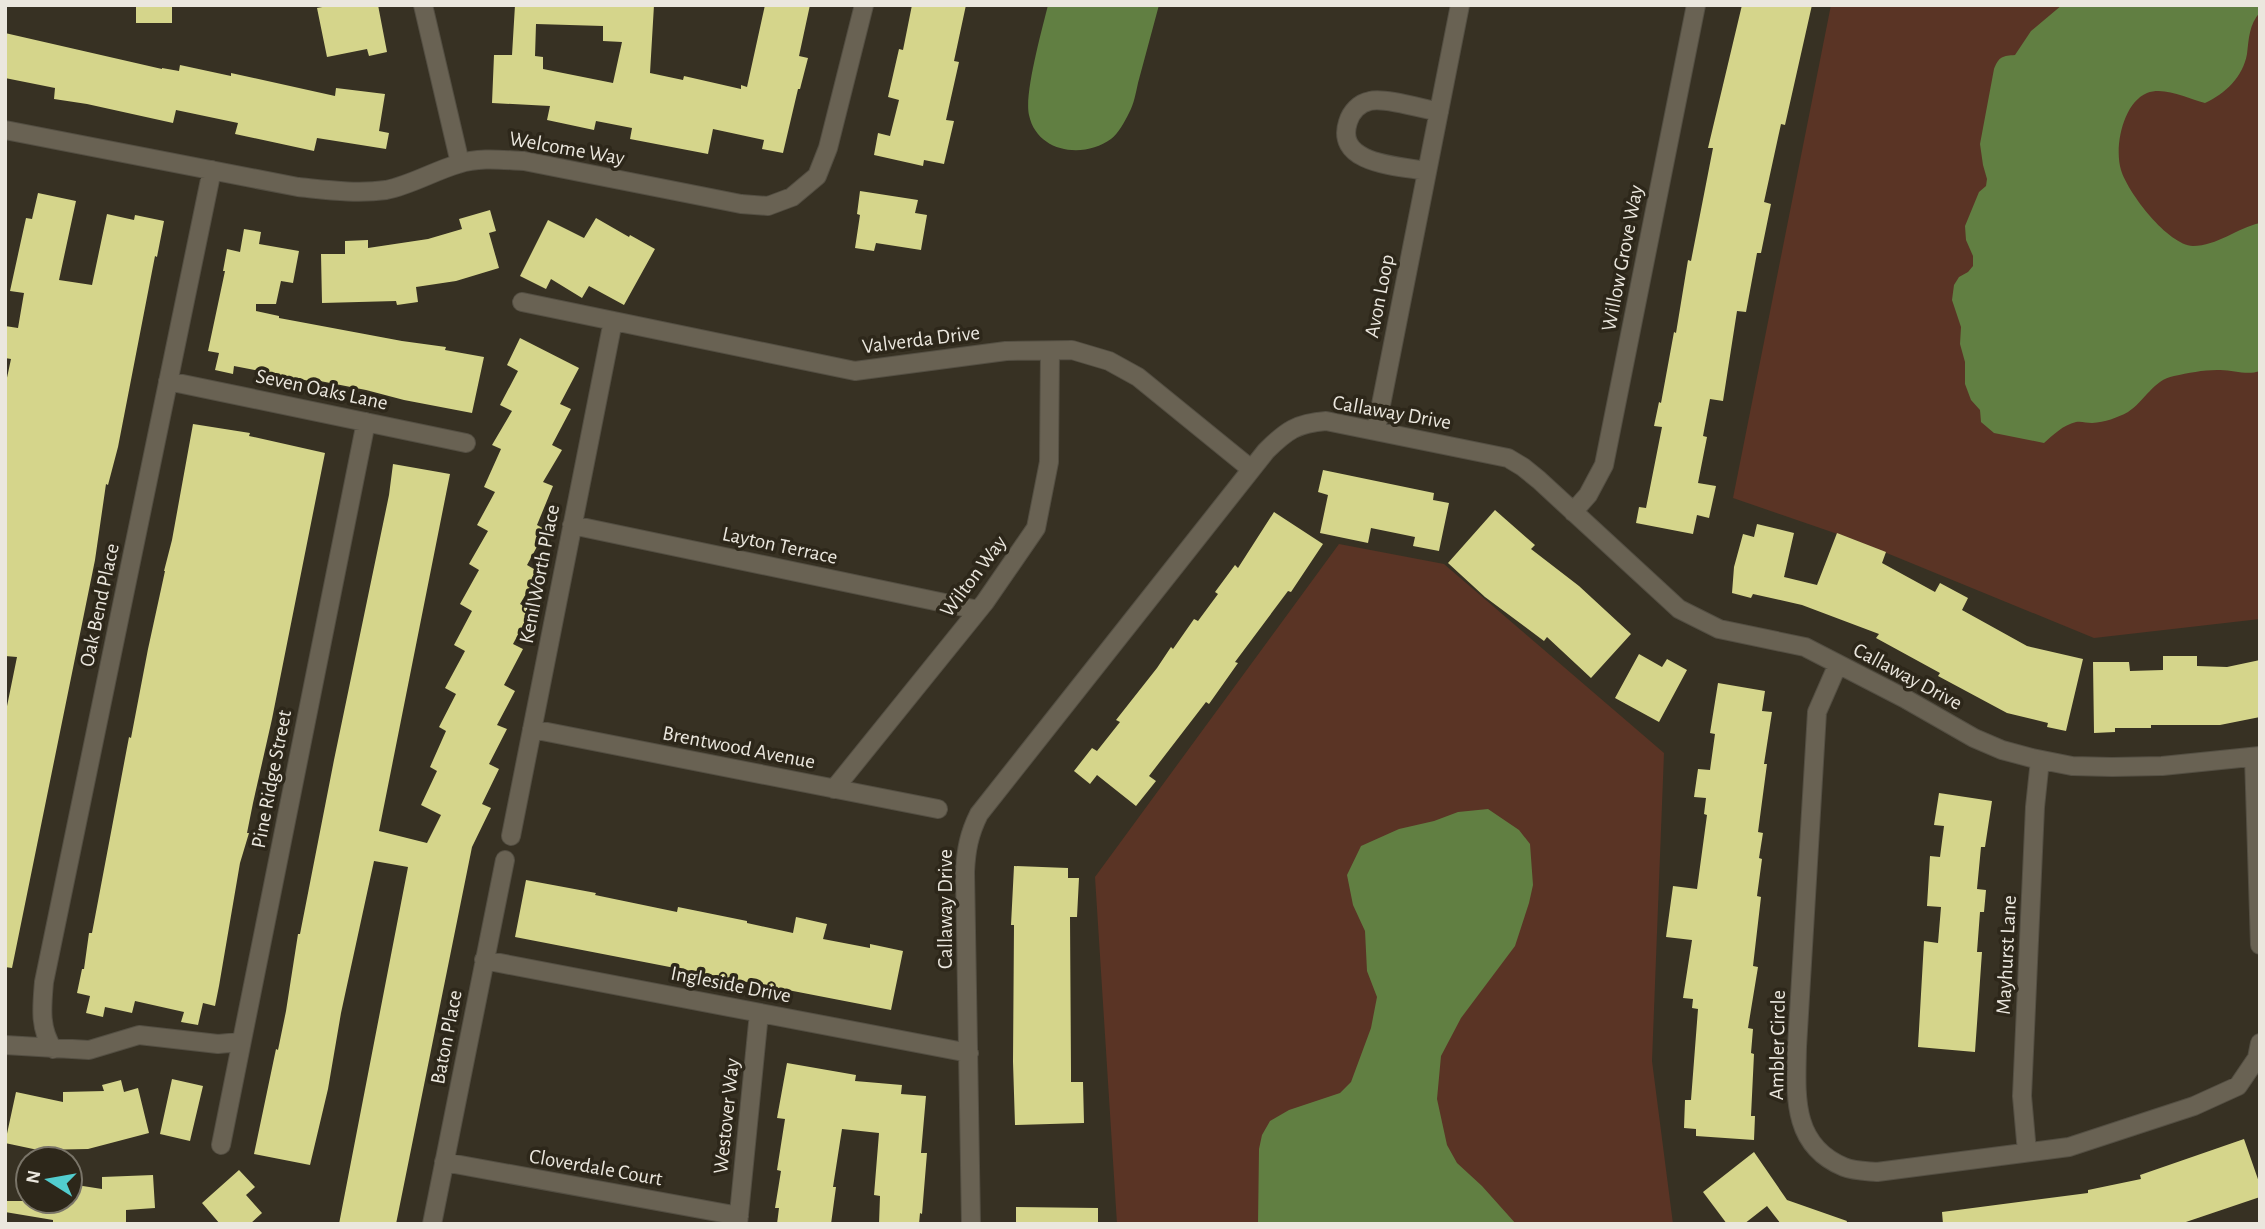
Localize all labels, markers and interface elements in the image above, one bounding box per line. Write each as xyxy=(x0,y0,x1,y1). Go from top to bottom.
street label: Welcome Way xyxy=(508,128,626,169)
street label: Willow Grove Way xyxy=(1598,183,1647,333)
street label: Avon Loop xyxy=(1361,253,1398,340)
street label: Valverda Drive xyxy=(861,322,981,357)
street label: Seven Oaks Lane xyxy=(254,365,390,414)
street label: Callaway Drive xyxy=(1331,392,1453,433)
street label: KenilWorth Place xyxy=(516,503,563,645)
street label: Layton Terrace xyxy=(720,523,839,568)
street label: Wilton Way xyxy=(936,532,1011,621)
street label: Oak Bend Place xyxy=(76,542,123,669)
street label: Callaway Drive xyxy=(1850,639,1966,714)
street label: Pine Ridge Street xyxy=(248,708,295,850)
street label: Brentwood Avenue xyxy=(661,722,817,773)
street label: Callaway Drive xyxy=(935,849,956,969)
street label: Mayhurst Lane xyxy=(1993,895,2020,1015)
street label: Ingleside Drive xyxy=(669,963,793,1006)
street label: Baton Place xyxy=(427,988,466,1086)
street label: Ambler Circle xyxy=(1766,990,1789,1100)
street label: Westover Way xyxy=(710,1057,743,1175)
north arrow xyxy=(14,1145,84,1215)
street label: Cloverdale Court xyxy=(528,1145,664,1190)
text: N xyxy=(23,1169,44,1185)

